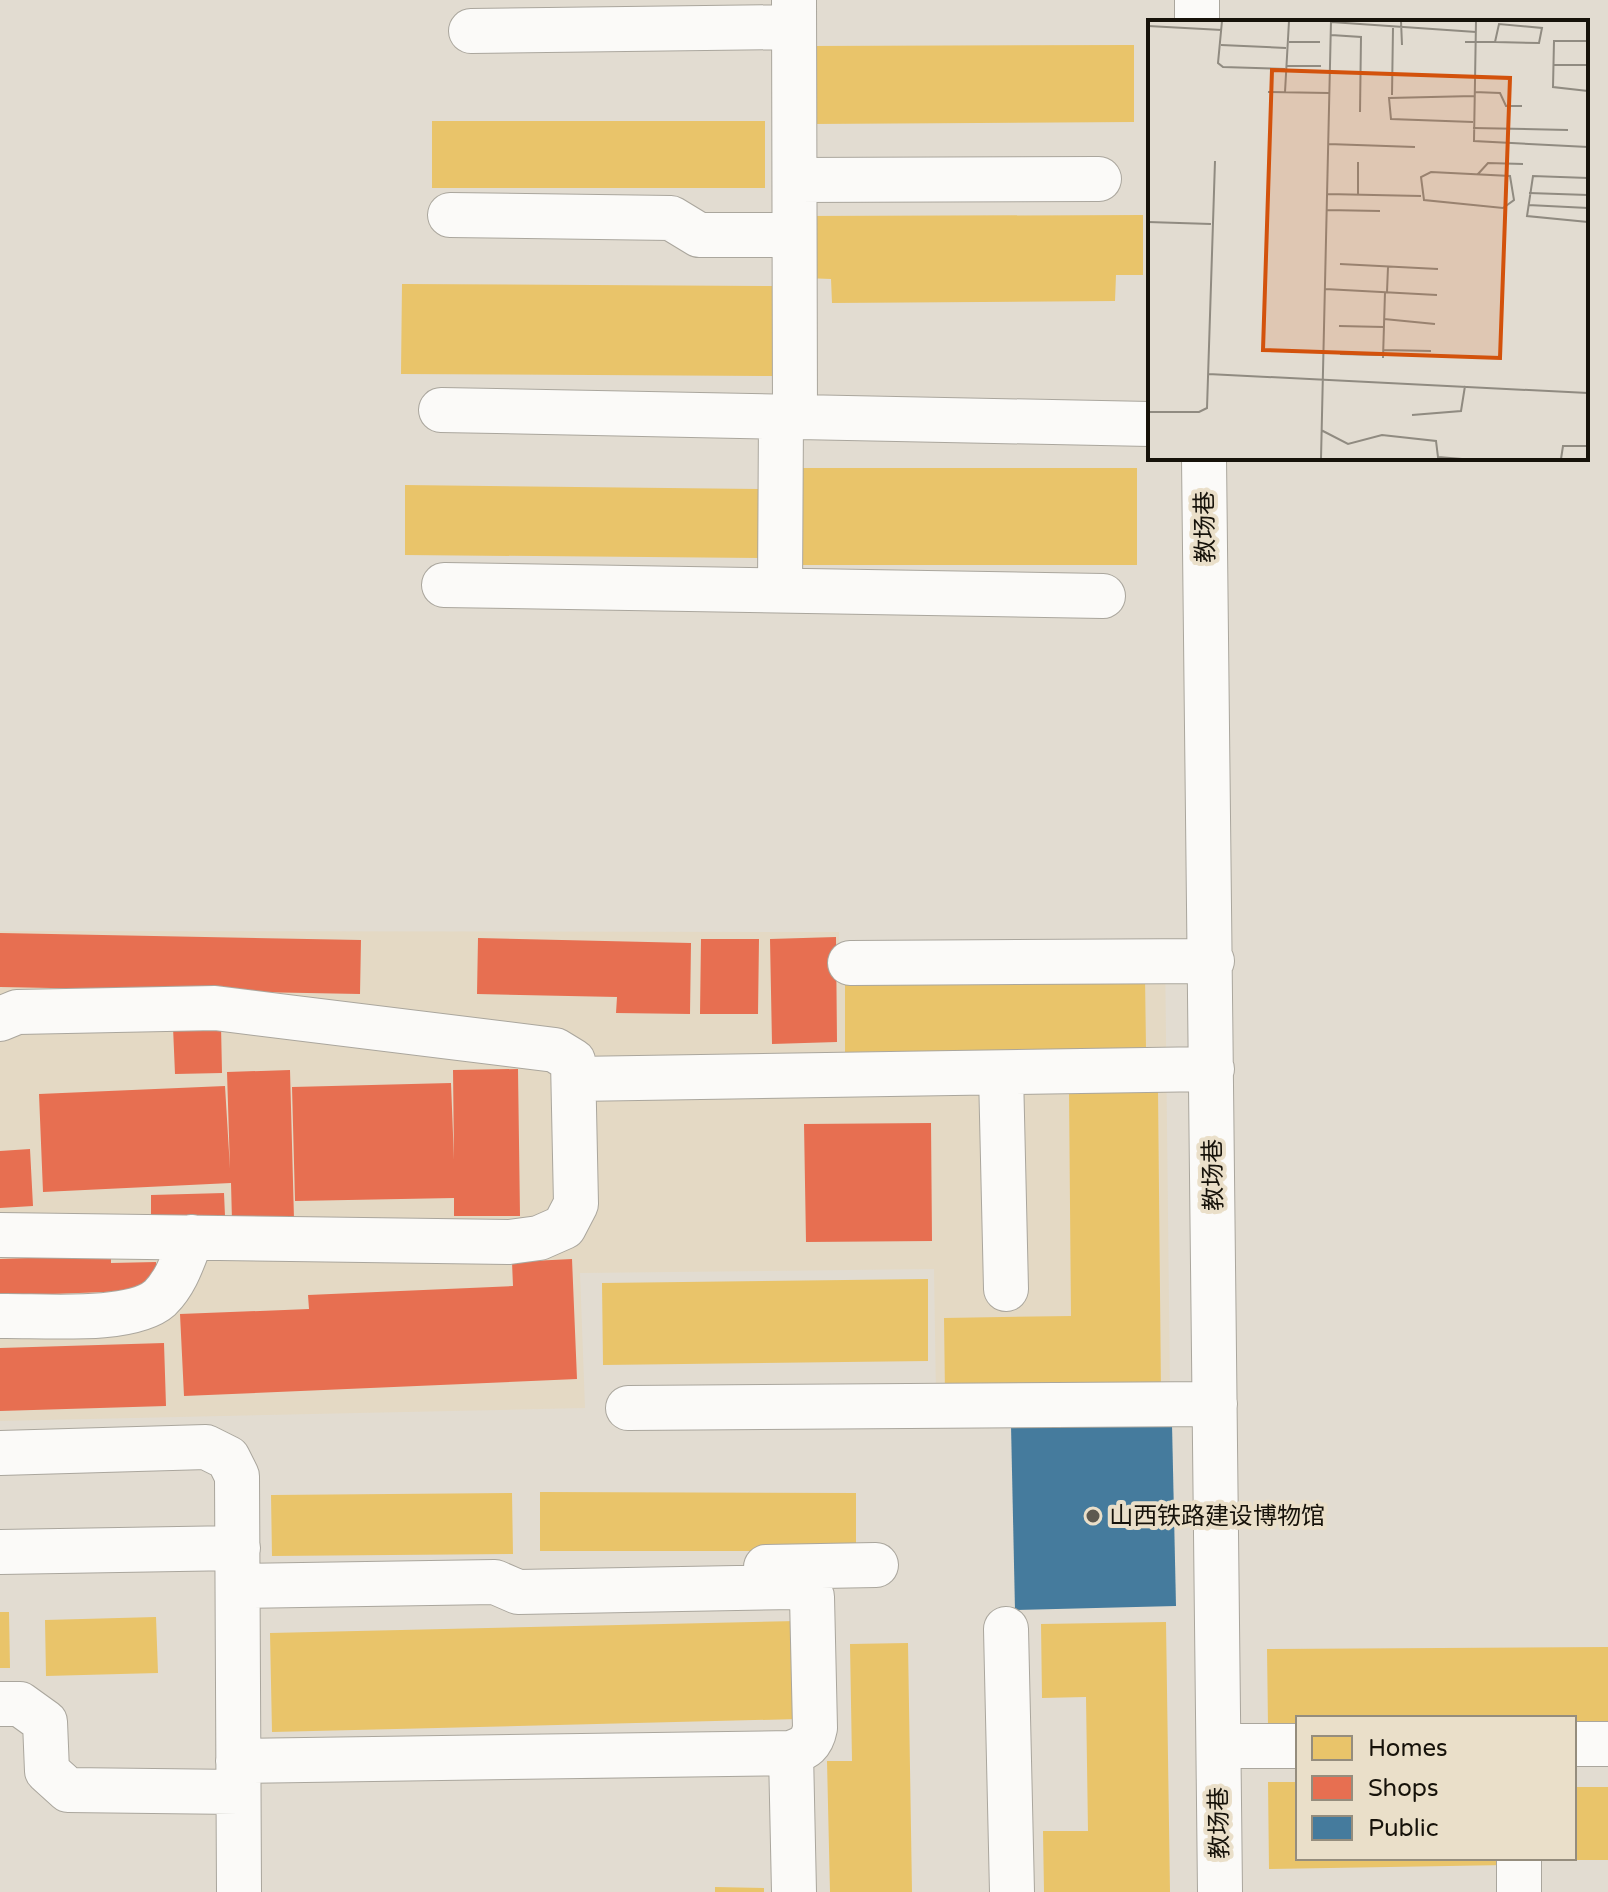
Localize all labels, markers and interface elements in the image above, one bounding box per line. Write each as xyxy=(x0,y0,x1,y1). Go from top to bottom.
inset map xyxy=(1148,20,1588,460)
street label: 教场巷 xyxy=(1190,491,1221,563)
street label: 教场巷 xyxy=(1198,1139,1229,1211)
place label: 山西铁路建设博物馆 xyxy=(1109,1502,1325,1531)
marker: 山西铁路建设博物馆 xyxy=(1084,1507,1102,1525)
legend xyxy=(1296,1716,1576,1860)
text: Homes xyxy=(1368,1734,1448,1763)
text: Shops xyxy=(1368,1774,1438,1803)
street label: 教场巷 xyxy=(1204,1787,1235,1859)
text: Public xyxy=(1368,1814,1438,1843)

